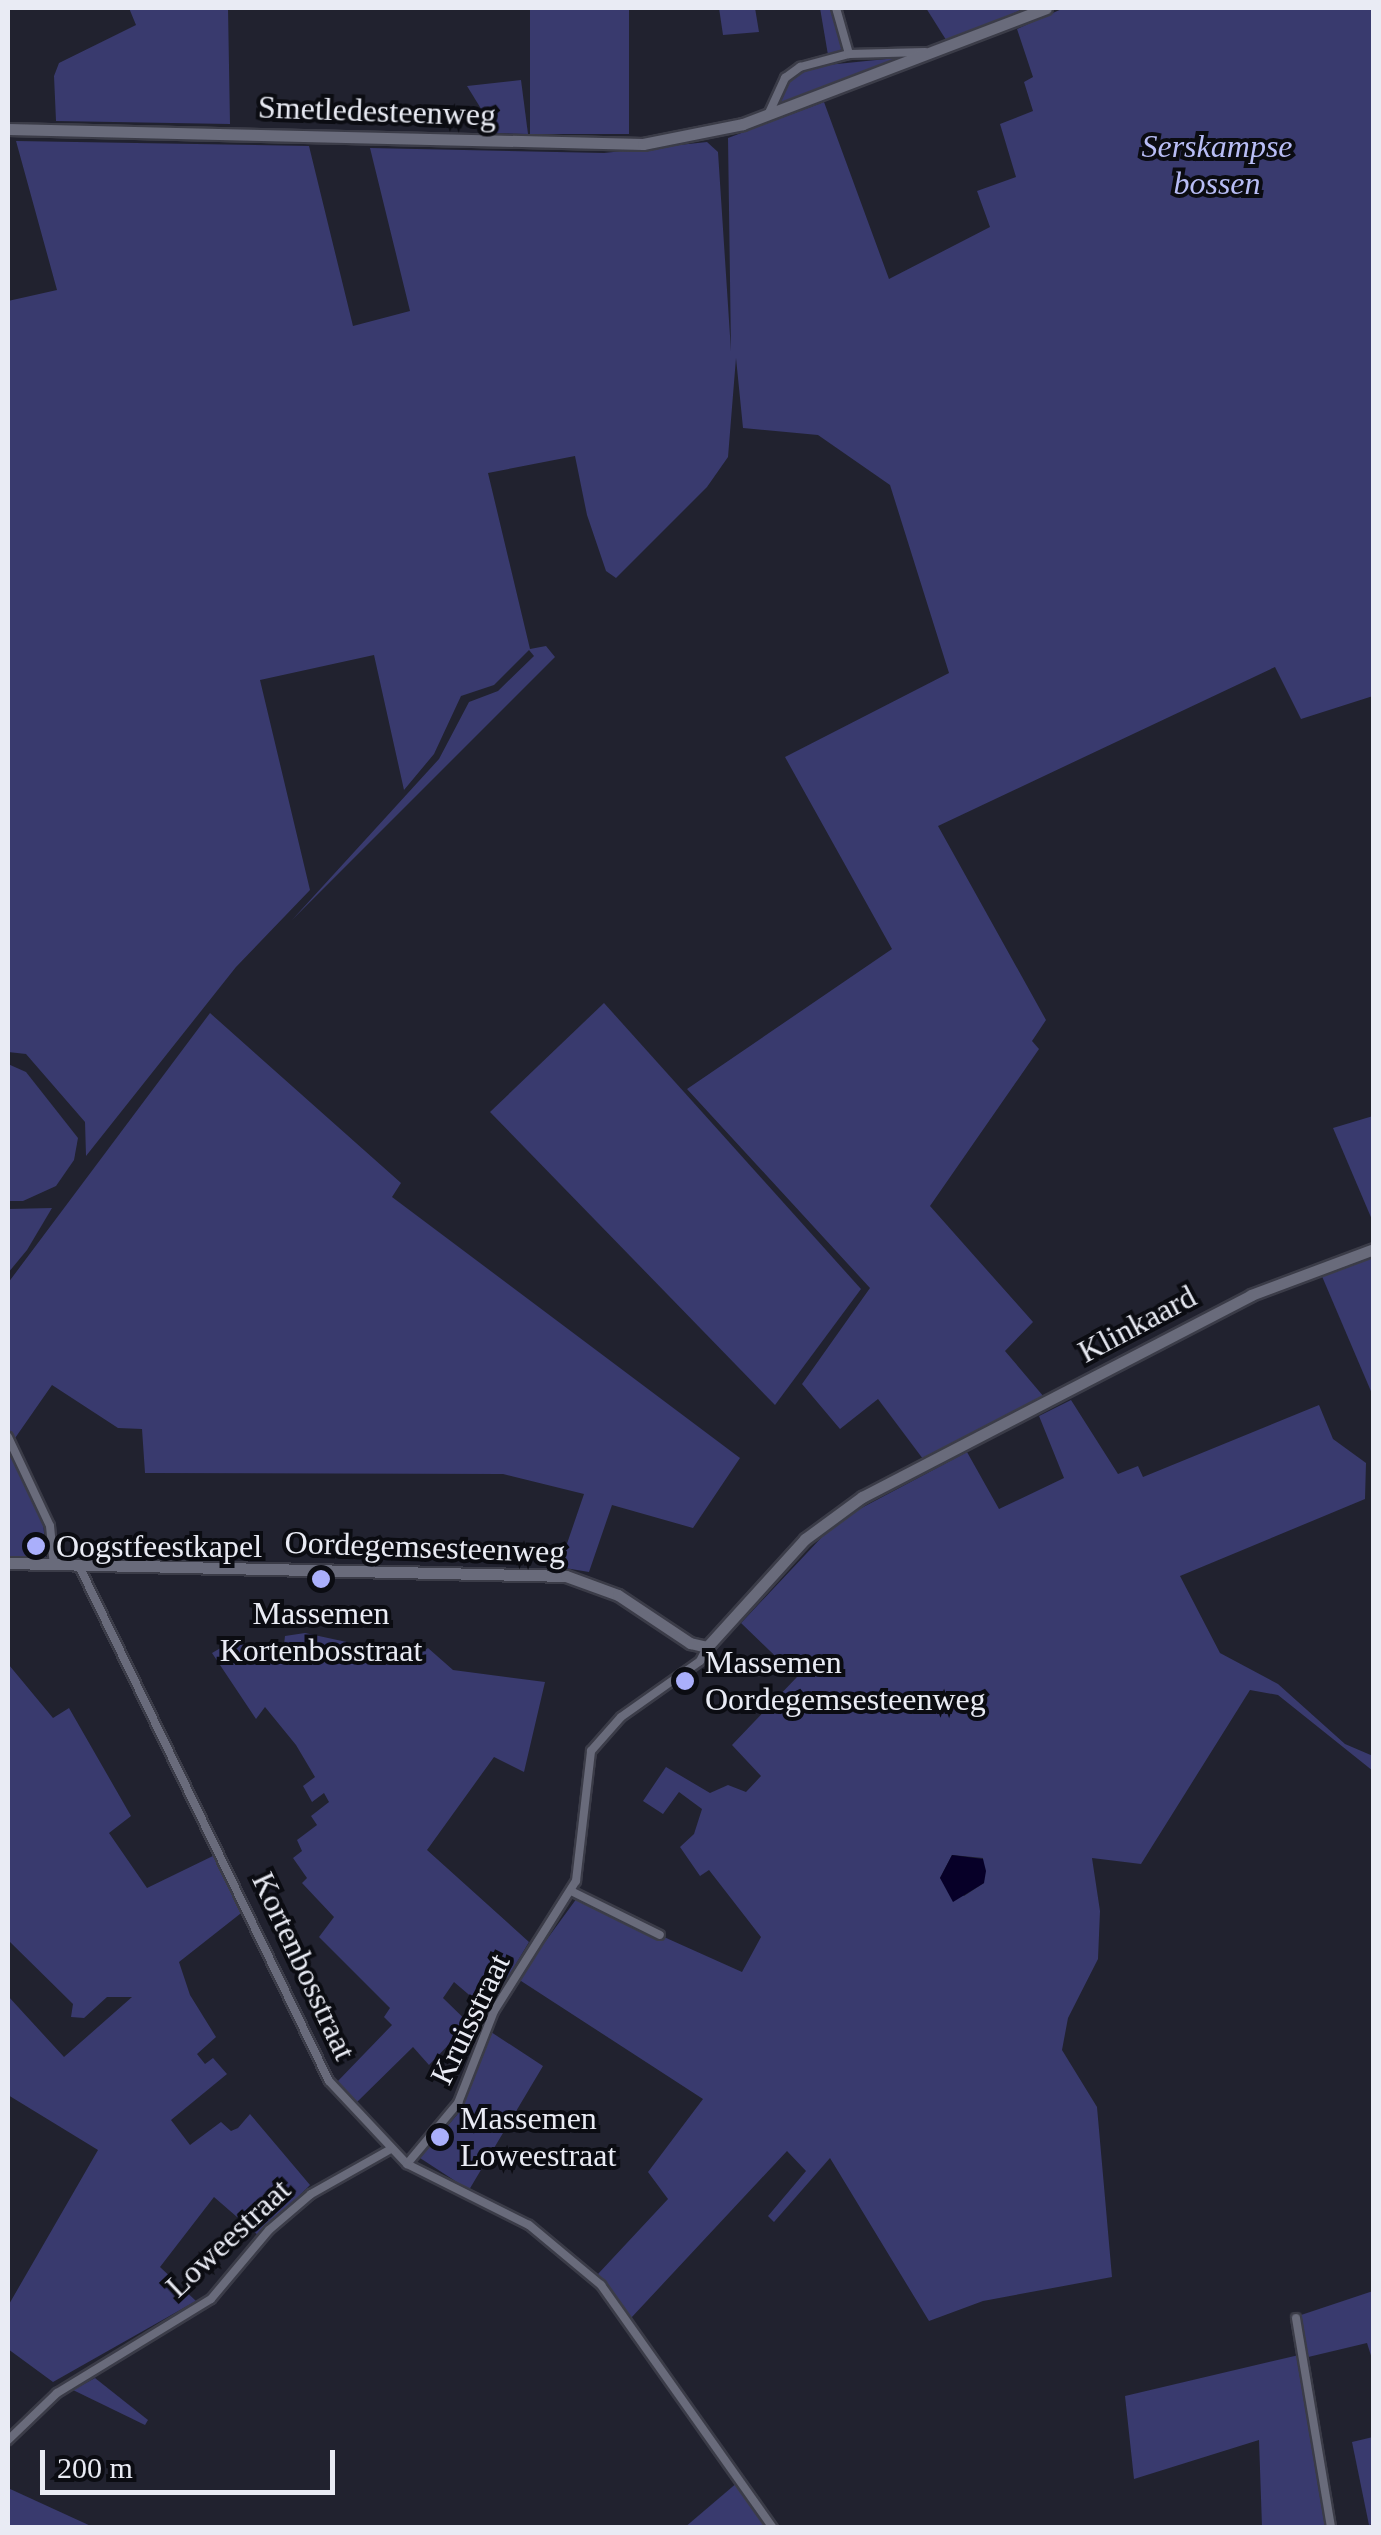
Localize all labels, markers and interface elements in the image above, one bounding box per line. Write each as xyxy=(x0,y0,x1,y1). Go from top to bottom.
street label: Smetledesteenweg xyxy=(257,88,497,134)
park label: Serskampse bossen xyxy=(1141,128,1293,203)
street label: Klinkaard xyxy=(1071,1277,1203,1371)
street label: Oordegemsesteenweg xyxy=(284,1523,566,1571)
place label: Oogstfeestkapel xyxy=(56,1527,262,1565)
marker: Oogstfeestkapel xyxy=(25,1535,47,1557)
marker: Massemen Kortenbosstraat xyxy=(310,1568,332,1590)
place label: Massemen Kortenbosstraat xyxy=(220,1595,422,1670)
place label: Massemen Oordegemsesteenweg xyxy=(705,1644,986,1719)
marker: Massemen Oordegemsesteenweg xyxy=(674,1670,696,1692)
street label: Kortenbosstraat xyxy=(244,1866,364,2066)
street label: Kruisstraat xyxy=(422,1947,518,2091)
place label: Massemen Loweestraat xyxy=(460,2100,616,2175)
marker: Massemen Loweestraat xyxy=(429,2126,451,2148)
street label: Loweestraat xyxy=(158,2171,298,2305)
scale bar xyxy=(45,2430,340,2492)
text: 200 m xyxy=(57,2451,133,2484)

